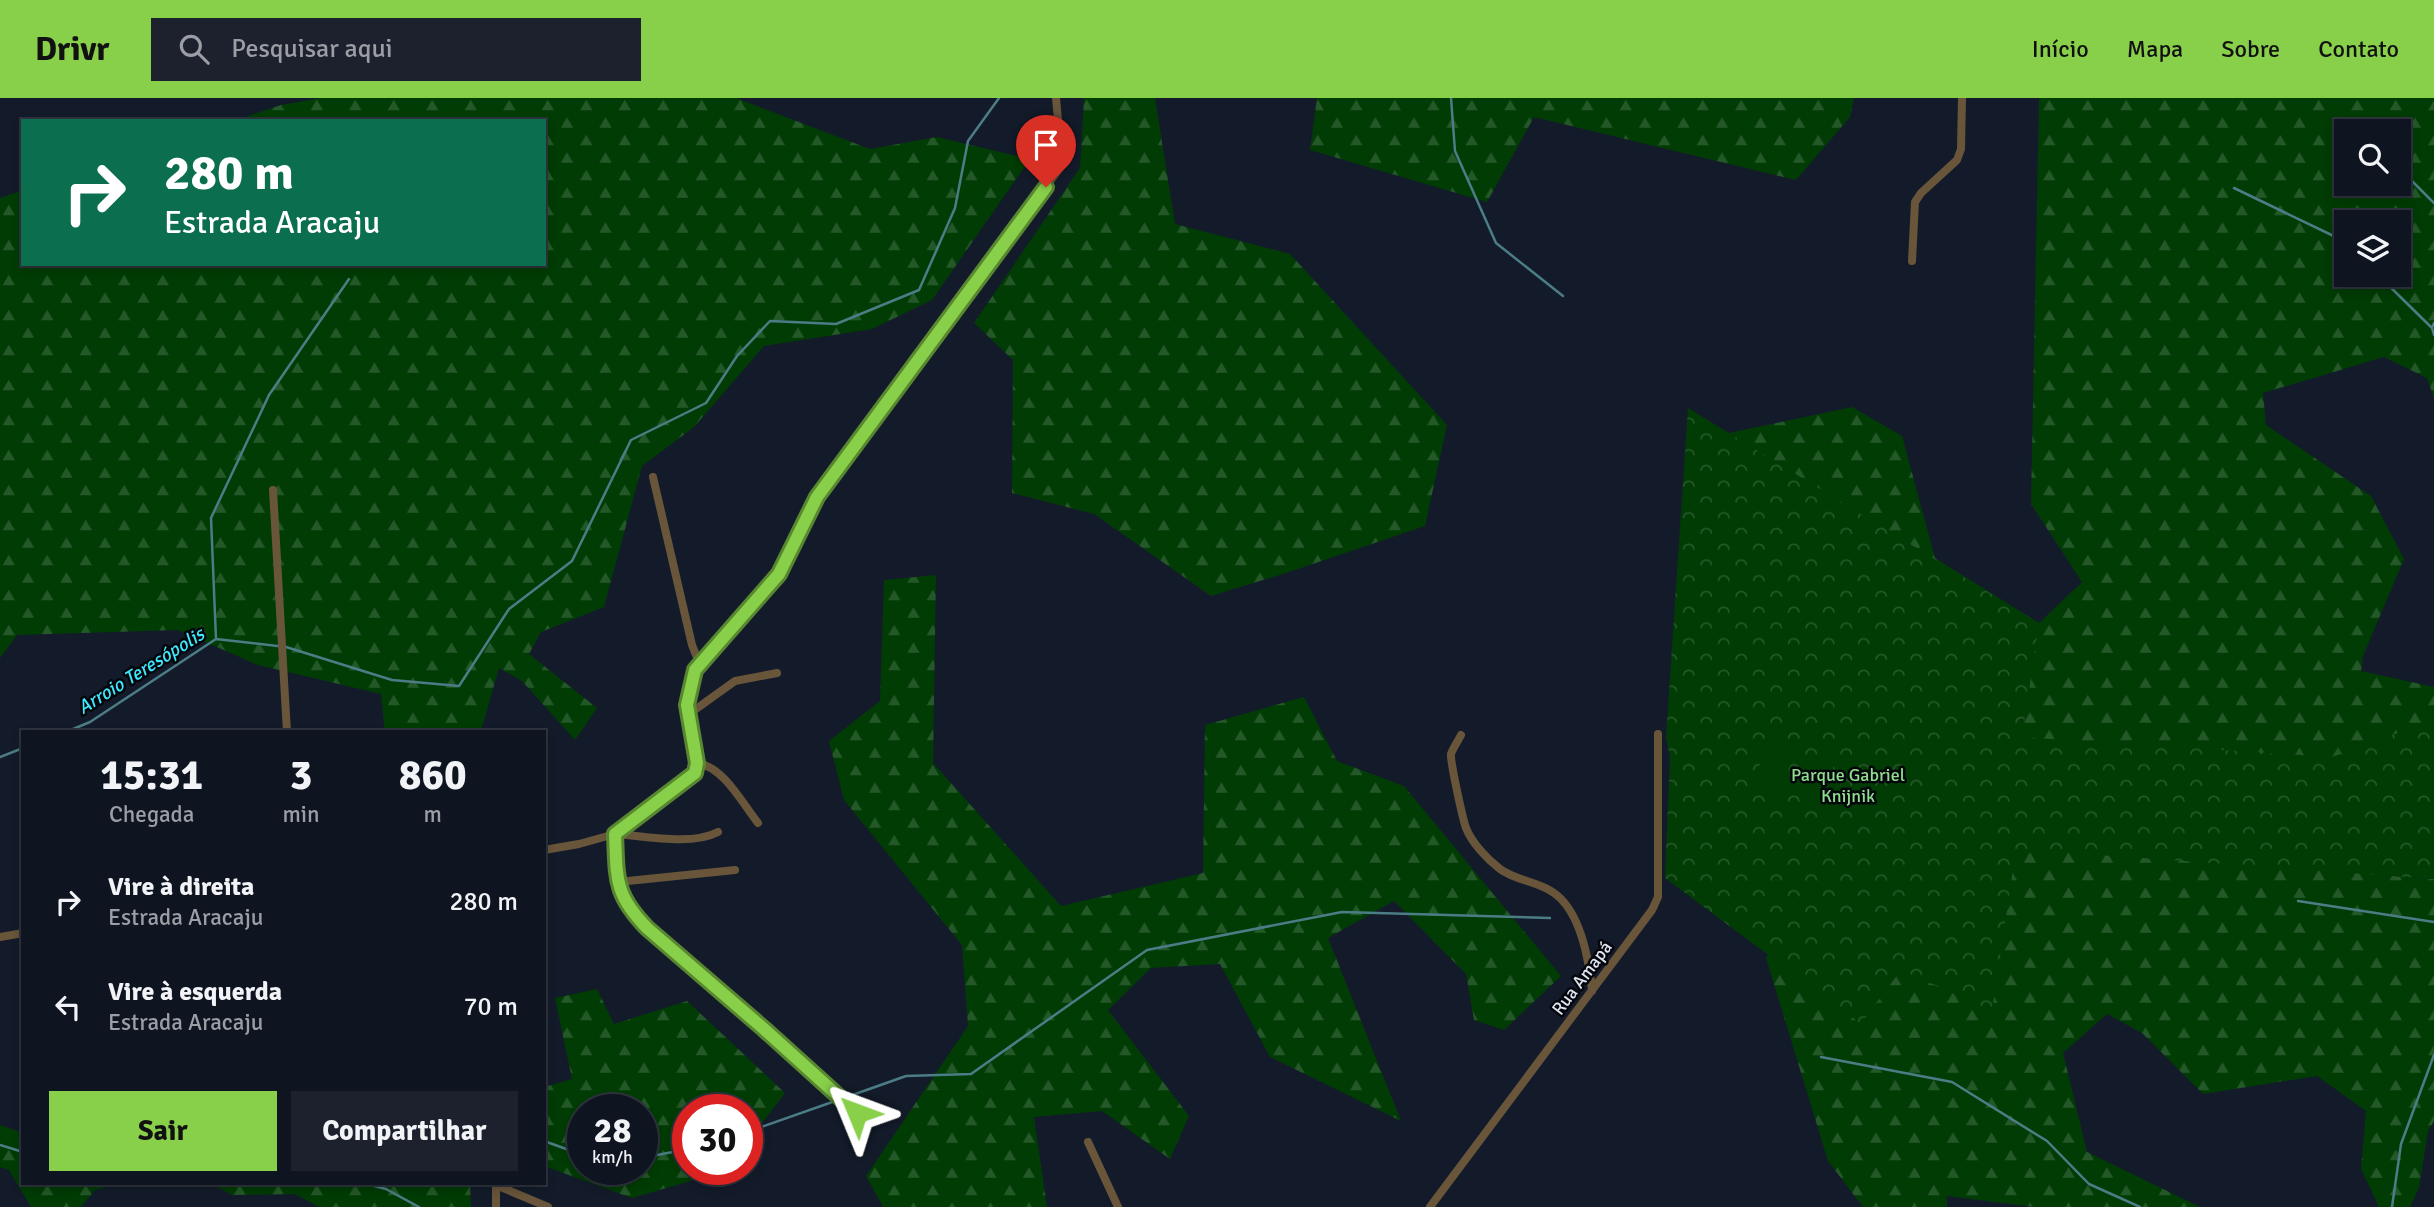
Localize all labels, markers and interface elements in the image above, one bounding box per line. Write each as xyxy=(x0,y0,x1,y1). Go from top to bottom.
search box xyxy=(151,18,641,81)
text: Drivr xyxy=(35,29,109,70)
icon: search xyxy=(175,30,213,68)
text: Pesquisar aqui xyxy=(231,33,393,65)
text: Início xyxy=(2032,34,2089,64)
text: Mapa xyxy=(2127,34,2183,64)
text: Sobre xyxy=(2221,34,2280,64)
text: Contato xyxy=(2318,34,2399,64)
pin xyxy=(1016,115,1076,187)
map controls xyxy=(2334,119,2411,287)
button: search xyxy=(2334,119,2411,196)
icon: arrive xyxy=(1027,126,1065,164)
text: 280 m xyxy=(164,143,294,203)
icon: right xyxy=(49,147,140,238)
text: Estrada Aracaju xyxy=(164,203,380,242)
button: layers xyxy=(2334,210,2411,287)
water label: Arroio Teresópolis xyxy=(73,622,210,720)
text: 15:31 xyxy=(100,750,203,801)
text: 3 xyxy=(290,750,312,801)
text: 860 xyxy=(399,750,467,801)
park label: Parque Gabriel Knijnik xyxy=(1791,764,1905,807)
text: Chegada xyxy=(109,800,194,829)
text: min xyxy=(282,800,320,829)
text: m xyxy=(424,800,442,829)
text: Vire à direita xyxy=(108,871,254,903)
icon: right xyxy=(49,883,87,921)
text: 280 m xyxy=(449,886,518,918)
text: Estrada Aracaju xyxy=(108,903,263,932)
street label: Rua Amapá xyxy=(1547,937,1617,1019)
text: Vire à esquerda xyxy=(108,976,282,1008)
icon: left xyxy=(49,988,87,1026)
text: 70 m xyxy=(463,991,518,1023)
text: Estrada Aracaju xyxy=(108,1008,263,1037)
position arrow xyxy=(820,1076,894,1150)
button: Sair xyxy=(49,1091,277,1171)
button: Compartilhar xyxy=(291,1091,518,1171)
speed limit sign: 30 xyxy=(672,1094,763,1185)
text: 28 xyxy=(594,1109,631,1152)
text: km/h xyxy=(592,1146,633,1168)

